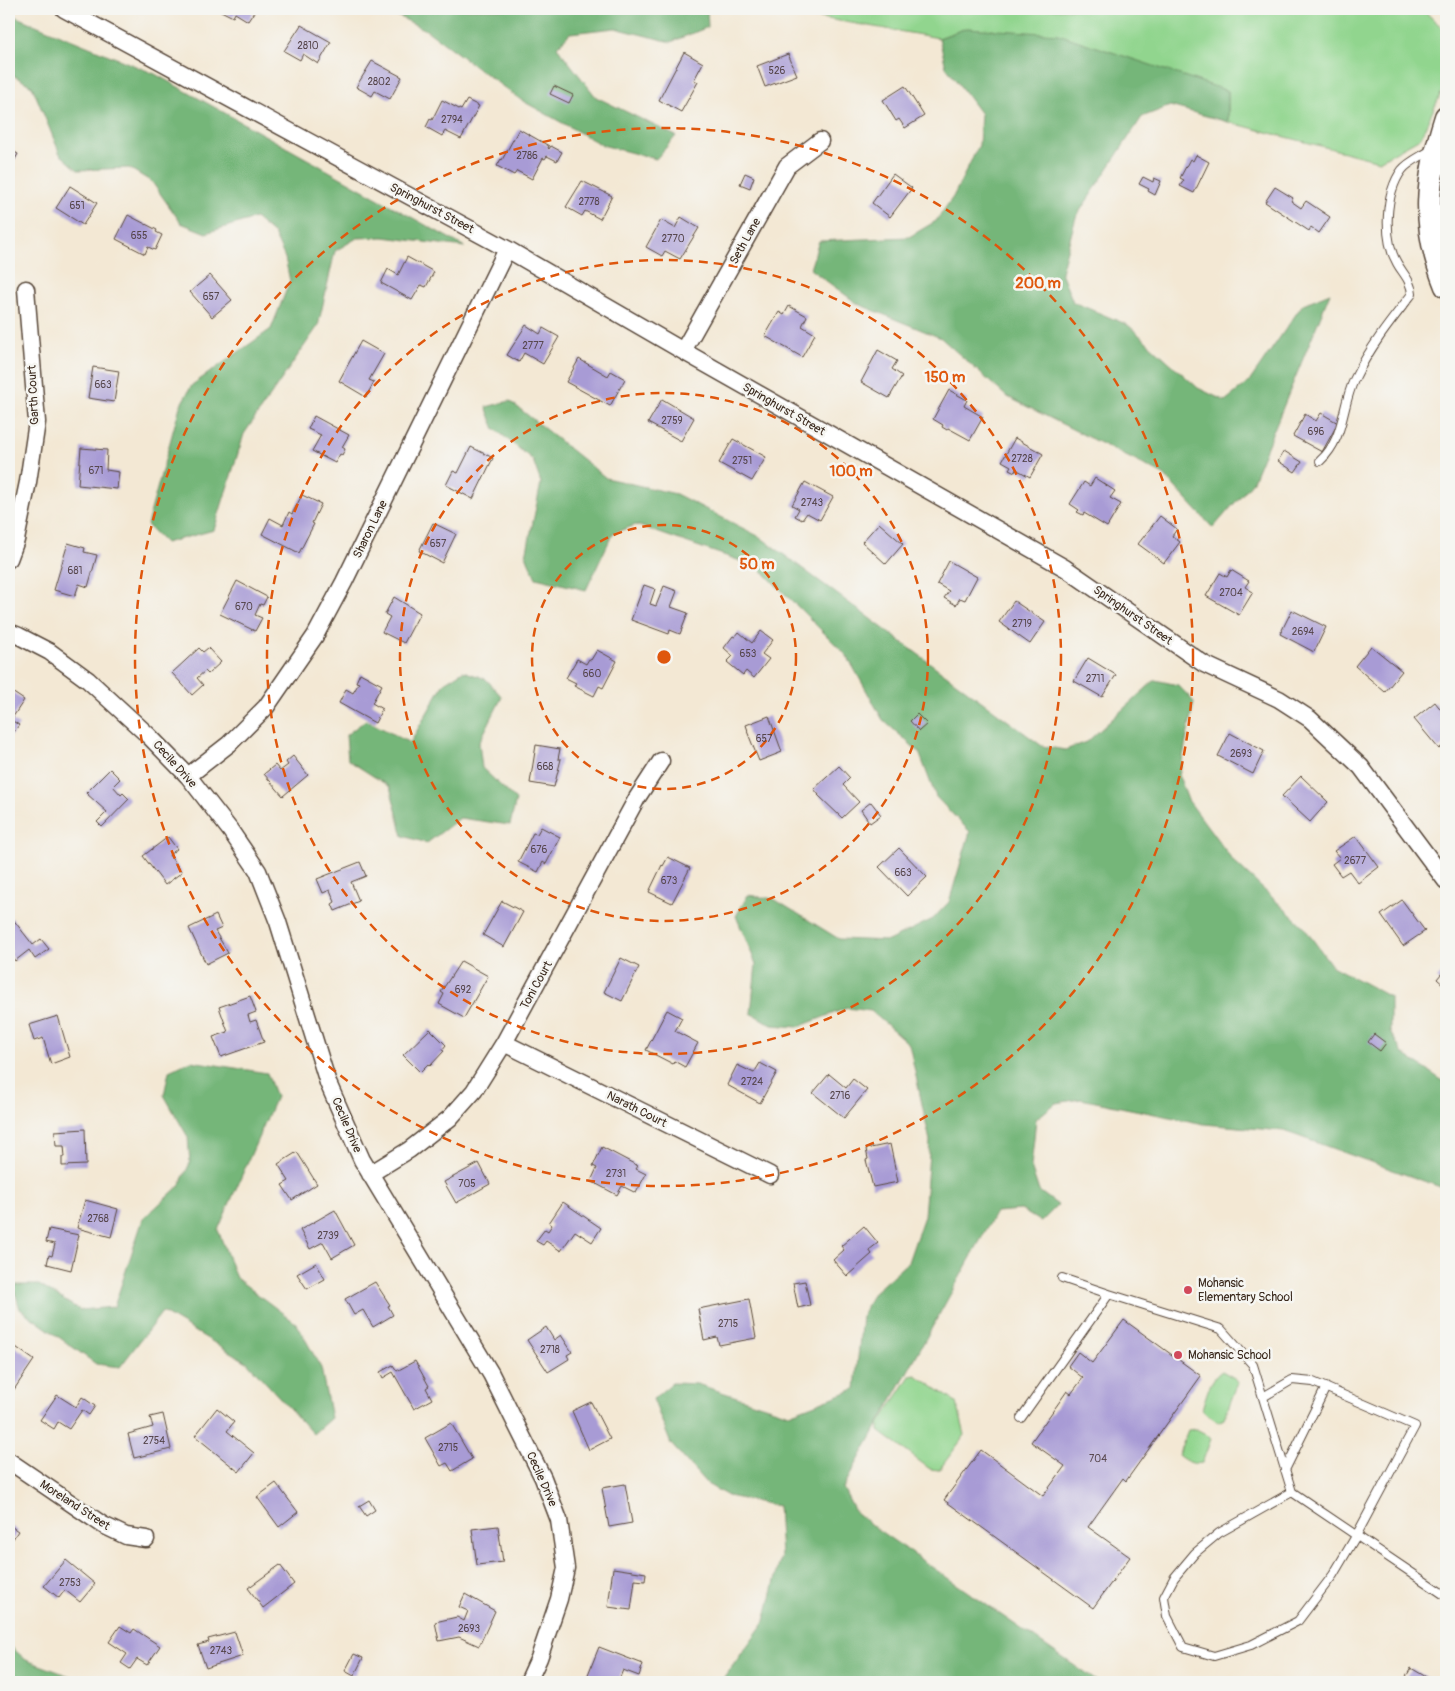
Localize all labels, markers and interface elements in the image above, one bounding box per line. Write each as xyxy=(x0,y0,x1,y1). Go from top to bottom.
house number: 2810 xyxy=(297,40,319,52)
house number: 526 xyxy=(769,65,786,77)
house number: 2802 xyxy=(367,76,391,88)
house number: 2794 xyxy=(441,114,463,126)
house number: 2786 xyxy=(516,150,538,162)
street label: Springhurst Street xyxy=(387,180,477,237)
house number: 2778 xyxy=(578,196,600,208)
house number: 651 xyxy=(69,200,85,212)
street label: Seth Lane xyxy=(727,215,764,267)
house number: 655 xyxy=(131,230,147,242)
house number: 2770 xyxy=(662,233,685,245)
text: 200 m xyxy=(1015,274,1061,293)
house number: 657 xyxy=(203,291,220,303)
house number: 2777 xyxy=(522,340,544,352)
street label: Garth Court xyxy=(24,365,43,425)
text: 150 m xyxy=(925,368,965,387)
house number: 663 xyxy=(94,379,112,391)
street label: Springhurst Street xyxy=(740,380,828,439)
house number: 2759 xyxy=(661,415,683,427)
house number: 696 xyxy=(1308,426,1325,438)
house number: 2728 xyxy=(1011,453,1033,465)
house number: 2751 xyxy=(732,455,752,467)
text: 100 m xyxy=(830,462,872,481)
house number: 671 xyxy=(89,465,104,477)
house number: 2743 xyxy=(801,497,824,509)
street label: Sharon Lane xyxy=(350,498,391,561)
house number: 657 xyxy=(430,538,447,550)
text: 50 m xyxy=(740,555,774,574)
house number: 681 xyxy=(68,565,82,577)
street label: Springhurst Street xyxy=(1090,583,1175,648)
house number: 2704 xyxy=(1219,587,1243,599)
house number: 670 xyxy=(235,601,253,613)
house number: 2719 xyxy=(1012,618,1032,630)
house number: 2694 xyxy=(1292,626,1314,638)
centre of rings xyxy=(655,648,673,666)
house number: 653 xyxy=(740,648,757,660)
house number: 660 xyxy=(583,668,601,680)
house number: 2711 xyxy=(1086,673,1104,685)
house number: 657 xyxy=(756,733,773,745)
street label: Cecile Drive xyxy=(149,738,200,791)
house number: 2693 xyxy=(1230,748,1252,760)
house number: 668 xyxy=(537,761,553,773)
house number: 676 xyxy=(531,844,548,856)
house number: 2677 xyxy=(1344,855,1367,867)
house number: 663 xyxy=(894,867,912,879)
house number: 673 xyxy=(661,875,678,887)
street label: Toni Court xyxy=(517,958,556,1012)
house number: 692 xyxy=(455,984,472,996)
house number: 2724 xyxy=(741,1076,763,1088)
street label: Narath Court xyxy=(604,1088,669,1131)
house number: 2716 xyxy=(830,1090,850,1102)
street label: Cecile Drive xyxy=(328,1095,365,1155)
house number: 2731 xyxy=(606,1168,626,1180)
house number: 705 xyxy=(458,1178,476,1190)
house number: 2768 xyxy=(87,1213,109,1225)
house number: 2739 xyxy=(317,1230,339,1242)
place label: Mohansic Elementary School xyxy=(1198,1276,1293,1305)
marker: Mohansic Elementary School xyxy=(1182,1284,1194,1296)
house number: 2715 xyxy=(718,1318,738,1330)
house number: 2718 xyxy=(540,1344,560,1356)
place label: Mohansic School xyxy=(1188,1348,1271,1363)
marker: Mohansic School xyxy=(1172,1349,1184,1361)
house number: 2754 xyxy=(143,1435,165,1447)
house number: 2715 xyxy=(438,1442,458,1454)
street label: Cecile Drive xyxy=(523,1449,560,1509)
house number: 704 xyxy=(1089,1453,1107,1465)
street label: Moreland Street xyxy=(37,1477,113,1534)
house number: 2753 xyxy=(59,1577,81,1589)
house number: 2693 xyxy=(458,1623,480,1635)
house number: 2743 xyxy=(210,1645,233,1657)

